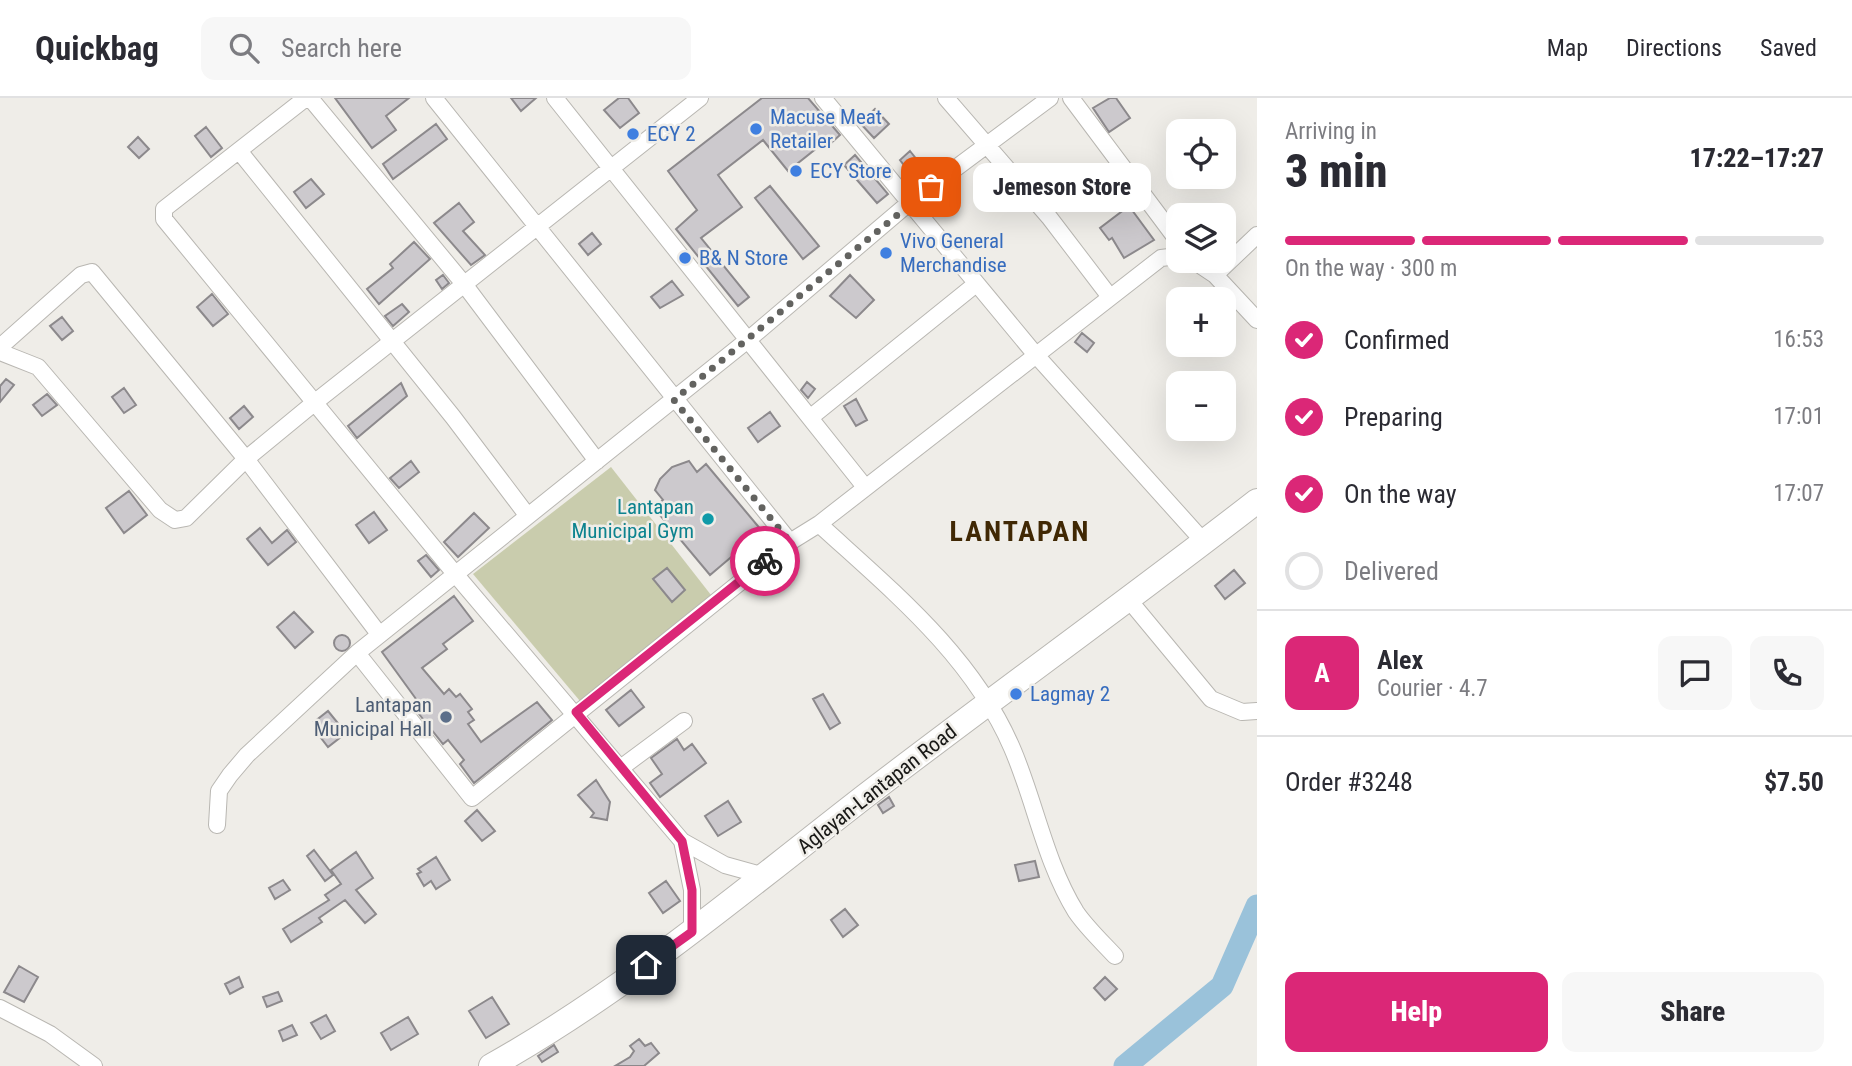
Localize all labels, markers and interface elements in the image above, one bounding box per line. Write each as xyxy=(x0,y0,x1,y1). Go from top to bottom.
search box xyxy=(201,17,691,80)
text: Quickbag xyxy=(35,29,159,68)
icon: search xyxy=(225,29,263,67)
text: Search here xyxy=(281,33,402,63)
text: Map xyxy=(1547,34,1588,62)
text: Directions xyxy=(1626,34,1722,62)
text: Saved xyxy=(1760,34,1817,62)
place label: Macuse Meat Retailer xyxy=(770,105,882,153)
text: Arriving in xyxy=(1285,118,1377,145)
map controls xyxy=(1166,119,1236,441)
button: locate xyxy=(1166,119,1236,189)
marker: Macuse Meat Retailer xyxy=(748,121,764,137)
place label: ECY 2 xyxy=(647,122,696,146)
marker: ECY 2 xyxy=(625,126,641,142)
text: 17:22–17:27 xyxy=(1690,143,1824,173)
text: 3 min xyxy=(1285,144,1388,198)
pin xyxy=(901,157,961,217)
place label: ECY Store xyxy=(810,159,892,183)
callout: Jemeson Store xyxy=(973,162,1152,212)
marker: ECY Store xyxy=(788,163,804,179)
icon: bag xyxy=(912,168,950,206)
text: Jemeson Store xyxy=(993,174,1131,201)
button: layers xyxy=(1166,203,1236,273)
place label: Vivo General Merchandise xyxy=(900,229,1007,277)
marker: Vivo General Merchandise xyxy=(878,245,894,261)
place label: B& N Store xyxy=(699,246,788,270)
marker: B& N Store xyxy=(677,250,693,266)
text: On the way · 300 m xyxy=(1285,255,1457,282)
button: + xyxy=(1166,287,1236,357)
icon: check xyxy=(1285,321,1323,359)
text: Confirmed xyxy=(1344,325,1450,355)
text: 16:53 xyxy=(1773,326,1824,353)
button: − xyxy=(1166,371,1236,441)
icon: check xyxy=(1285,398,1323,436)
text: Preparing xyxy=(1344,402,1443,432)
text: 17:01 xyxy=(1773,403,1824,430)
icon: check xyxy=(1285,475,1323,513)
text: On the way xyxy=(1344,479,1457,509)
text: 17:07 xyxy=(1773,480,1824,507)
place label: Lantapan Municipal Gym xyxy=(571,495,694,543)
marker: Lantapan Municipal Gym xyxy=(700,511,716,527)
district label: LANTAPAN xyxy=(950,515,1090,548)
courier xyxy=(730,526,800,596)
icon: bike xyxy=(746,542,784,580)
text: Delivered xyxy=(1344,556,1439,586)
button: chat xyxy=(1658,636,1732,710)
button: phone xyxy=(1750,636,1824,710)
text: Alex xyxy=(1377,645,1423,675)
text: A xyxy=(1314,658,1330,688)
text: Courier · 4.7 xyxy=(1377,675,1488,702)
place label: Lagmay 2 xyxy=(1030,682,1110,706)
marker: Lagmay 2 xyxy=(1008,686,1024,702)
place label: Lantapan Municipal Hall xyxy=(314,693,432,741)
marker: Lantapan Municipal Hall xyxy=(438,709,454,725)
street label: Aglayan-Lantapan Road xyxy=(793,719,961,859)
text: Order #3248 xyxy=(1285,767,1413,797)
text: $7.50 xyxy=(1764,767,1824,797)
pin xyxy=(616,935,676,995)
icon: home xyxy=(627,946,665,984)
button: Help xyxy=(1285,972,1548,1052)
button: Share xyxy=(1562,972,1824,1052)

